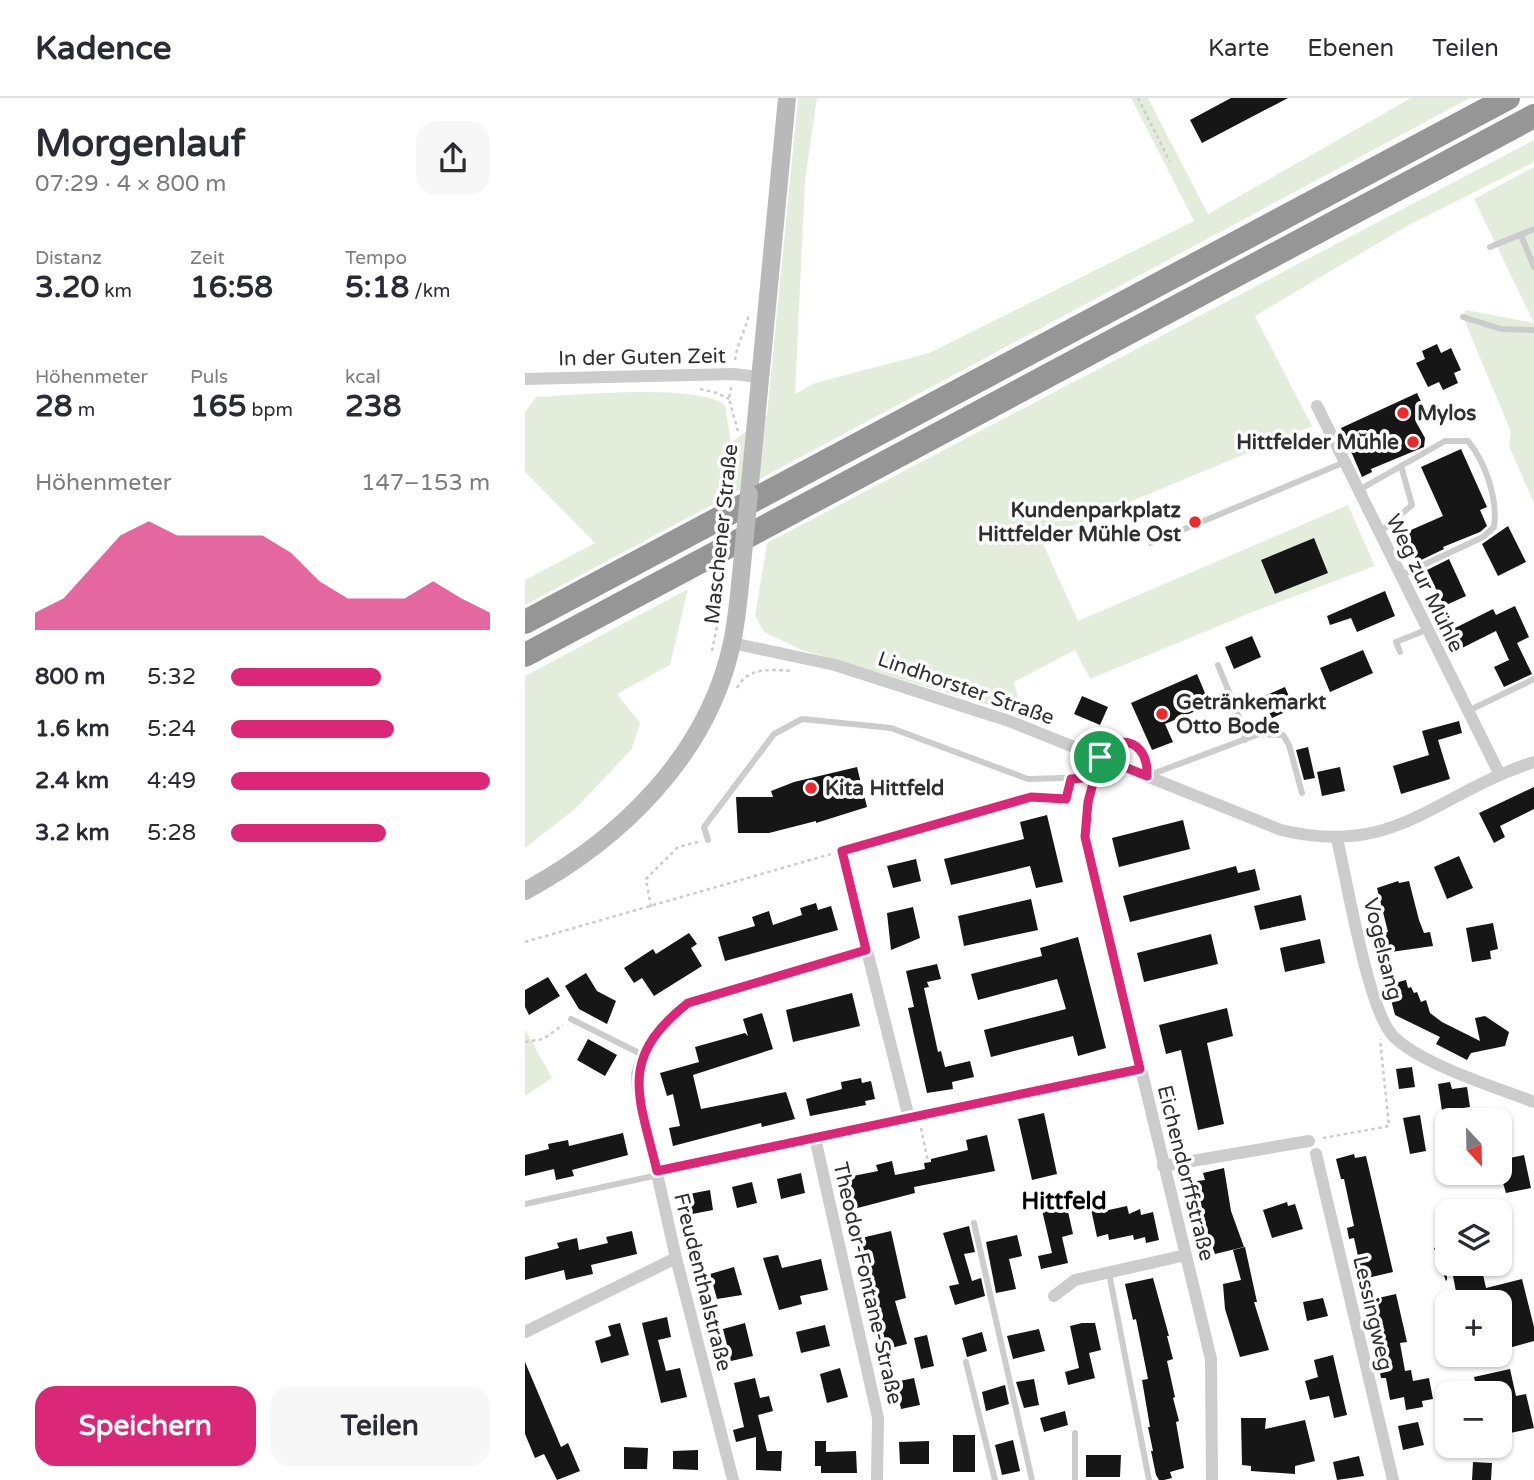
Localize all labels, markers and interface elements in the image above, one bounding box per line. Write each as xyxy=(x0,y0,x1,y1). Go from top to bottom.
text: Kadence xyxy=(35,29,171,68)
text: Karte xyxy=(1208,34,1269,63)
text: Ebenen xyxy=(1307,34,1394,63)
text: Teilen xyxy=(1432,34,1499,63)
text: Morgenlauf xyxy=(35,121,245,167)
button: share xyxy=(416,121,490,195)
text: 07:29 · 4 × 800 m xyxy=(35,170,226,198)
text: Distanz xyxy=(35,247,102,269)
text: Zeit xyxy=(190,247,225,269)
text: Tempo xyxy=(345,247,407,269)
text: 3.20 xyxy=(35,269,99,306)
text: 16:58 xyxy=(190,269,273,306)
text: 5:18 xyxy=(345,269,409,306)
text: km xyxy=(99,280,132,302)
text: /km xyxy=(409,280,450,302)
street label: In der Guten Zeit xyxy=(558,344,726,371)
text: Höhenmeter xyxy=(35,366,148,388)
text: Puls xyxy=(190,366,228,388)
text: kcal xyxy=(345,366,381,388)
text: 28 xyxy=(35,388,73,425)
text: 165 xyxy=(190,388,247,425)
text: 238 xyxy=(345,388,402,425)
text: m xyxy=(73,399,95,421)
text: bpm xyxy=(247,399,293,421)
place label: Mylos xyxy=(1417,401,1476,426)
marker: Mylos xyxy=(1395,405,1411,421)
place label: Hittfelder Mühle xyxy=(1236,430,1399,455)
marker: Hittfelder Mühle xyxy=(1405,434,1421,450)
street label: Maschener Straße xyxy=(700,443,743,625)
text: Höhenmeter xyxy=(35,469,172,497)
text: 147–153 m xyxy=(361,469,490,497)
place label: Kundenparkplatz Hittfelder Mühle Ost xyxy=(978,498,1182,547)
street label: Weg zur Mühle xyxy=(1380,510,1469,656)
marker: Kundenparkplatz Hittfelder Mühle Ost xyxy=(1187,514,1203,530)
street label: Lindhorster Straße xyxy=(874,647,1058,730)
text: 800 m xyxy=(35,663,105,691)
text: 5:32 xyxy=(147,663,196,691)
place label: Getränkemarkt Otto Bode xyxy=(1176,690,1326,739)
marker: Getränkemarkt Otto Bode xyxy=(1154,706,1170,722)
text: 1.6 km xyxy=(35,715,110,743)
text: 5:24 xyxy=(147,715,196,743)
pin xyxy=(1070,727,1130,787)
icon: arrive xyxy=(1081,738,1119,776)
text: 2.4 km xyxy=(35,767,109,795)
text: 4:49 xyxy=(147,767,196,795)
place label: Kita Hittfeld xyxy=(825,776,944,801)
marker: Kita Hittfeld xyxy=(803,780,819,796)
text: 3.2 km xyxy=(35,819,110,847)
text: 5:28 xyxy=(147,819,196,847)
street label: Vogelsang xyxy=(1358,895,1407,1003)
street label: Eichendorffstraße xyxy=(1152,1083,1219,1264)
north arrow xyxy=(1435,1108,1512,1185)
map controls xyxy=(1435,1108,1512,1458)
street label: Theodor-Fontane-Straße xyxy=(827,1160,908,1407)
district label: Hittfeld xyxy=(1021,1187,1107,1216)
street label: Freudenthalstraße xyxy=(668,1190,737,1374)
button: layers xyxy=(1435,1199,1512,1276)
street label: Lessingweg xyxy=(1347,1253,1398,1373)
button: + xyxy=(1435,1290,1512,1367)
button: − xyxy=(1435,1381,1512,1458)
button: Speichern xyxy=(35,1386,256,1466)
button: Teilen xyxy=(270,1386,490,1466)

